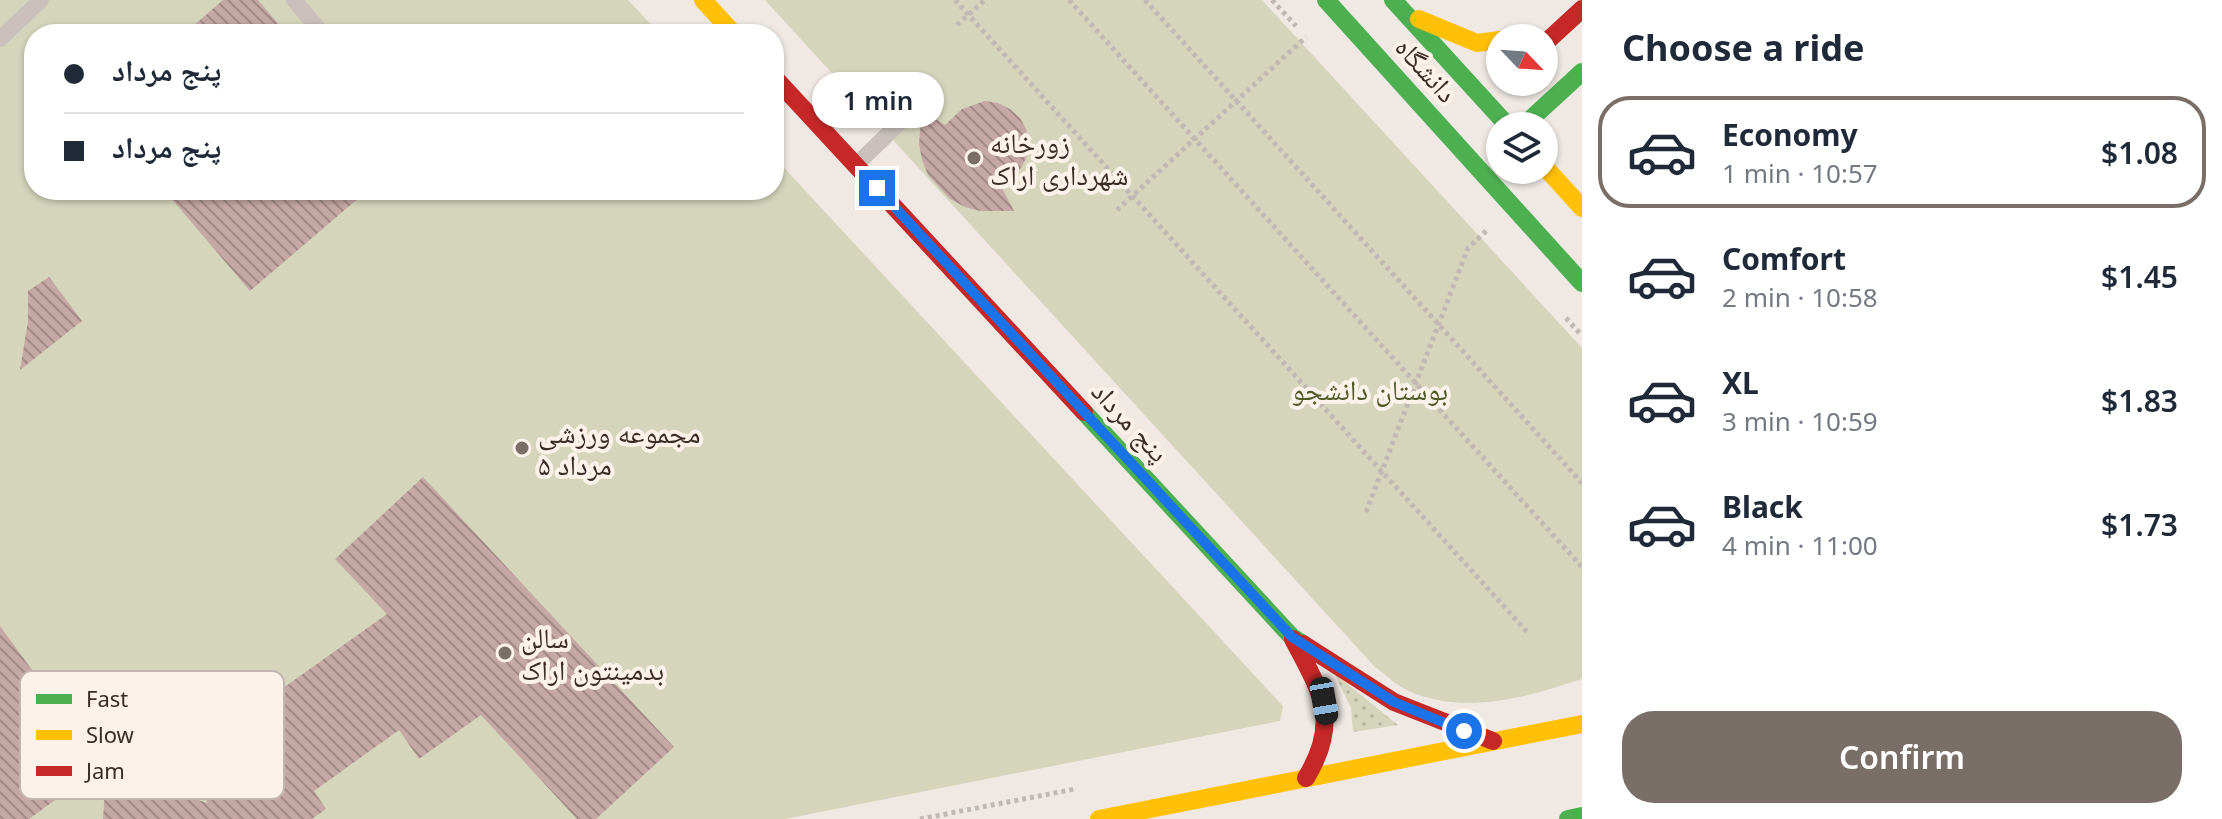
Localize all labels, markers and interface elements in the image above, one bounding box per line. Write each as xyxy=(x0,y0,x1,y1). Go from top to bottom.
text: Choose a ride xyxy=(1622,23,1864,72)
north arrow xyxy=(1486,24,1558,96)
map controls xyxy=(1486,24,1558,184)
street label: دانشگاه xyxy=(1387,28,1467,110)
text: پنج مرداد xyxy=(112,49,221,90)
callout: 1 min xyxy=(811,72,943,128)
text: 1 min xyxy=(843,82,913,118)
button: layers xyxy=(1486,112,1558,184)
text: Economy xyxy=(1722,114,1858,155)
icon: car xyxy=(1626,116,1698,188)
place label: زورخانه شهرداری اراک xyxy=(990,123,1128,193)
text: پنج مرداد xyxy=(112,126,221,167)
text: $1.08 xyxy=(2101,132,2178,173)
marker: زورخانه شهرداری اراک xyxy=(965,149,983,167)
text: 1 min · 10:57 xyxy=(1722,155,1878,191)
route end xyxy=(859,170,895,206)
text: Comfort xyxy=(1722,238,1846,279)
icon: car xyxy=(1626,240,1698,312)
text: $1.45 xyxy=(2101,256,2178,297)
text: 2 min · 10:58 xyxy=(1722,279,1878,315)
text: XL xyxy=(1722,362,1759,403)
icon: car xyxy=(1626,364,1698,436)
park label: بوستان دانشجو xyxy=(1292,370,1448,408)
street label: پنج مرداد xyxy=(1084,372,1178,470)
text: $1.83 xyxy=(2101,380,2178,421)
text: 3 min · 10:59 xyxy=(1722,403,1878,439)
place label: مجموعه ورزشی ۵ مرداد xyxy=(538,413,701,483)
marker: مجموعه ورزشی ۵ مرداد xyxy=(513,439,531,457)
text: Black xyxy=(1722,486,1803,527)
icon: car xyxy=(1626,488,1698,560)
text: $1.73 xyxy=(2101,504,2178,545)
text: 4 min · 11:00 xyxy=(1722,527,1878,563)
place label: سالن بدمینتون اراک xyxy=(521,618,664,688)
marker: سالن بدمینتون اراک xyxy=(496,644,514,662)
legend xyxy=(20,671,284,799)
car xyxy=(1308,675,1340,727)
text: Fast xyxy=(86,683,128,713)
button: Confirm xyxy=(1622,711,2182,803)
route start xyxy=(1446,713,1482,749)
text: Slow xyxy=(86,719,135,749)
text: Jam xyxy=(84,755,125,785)

